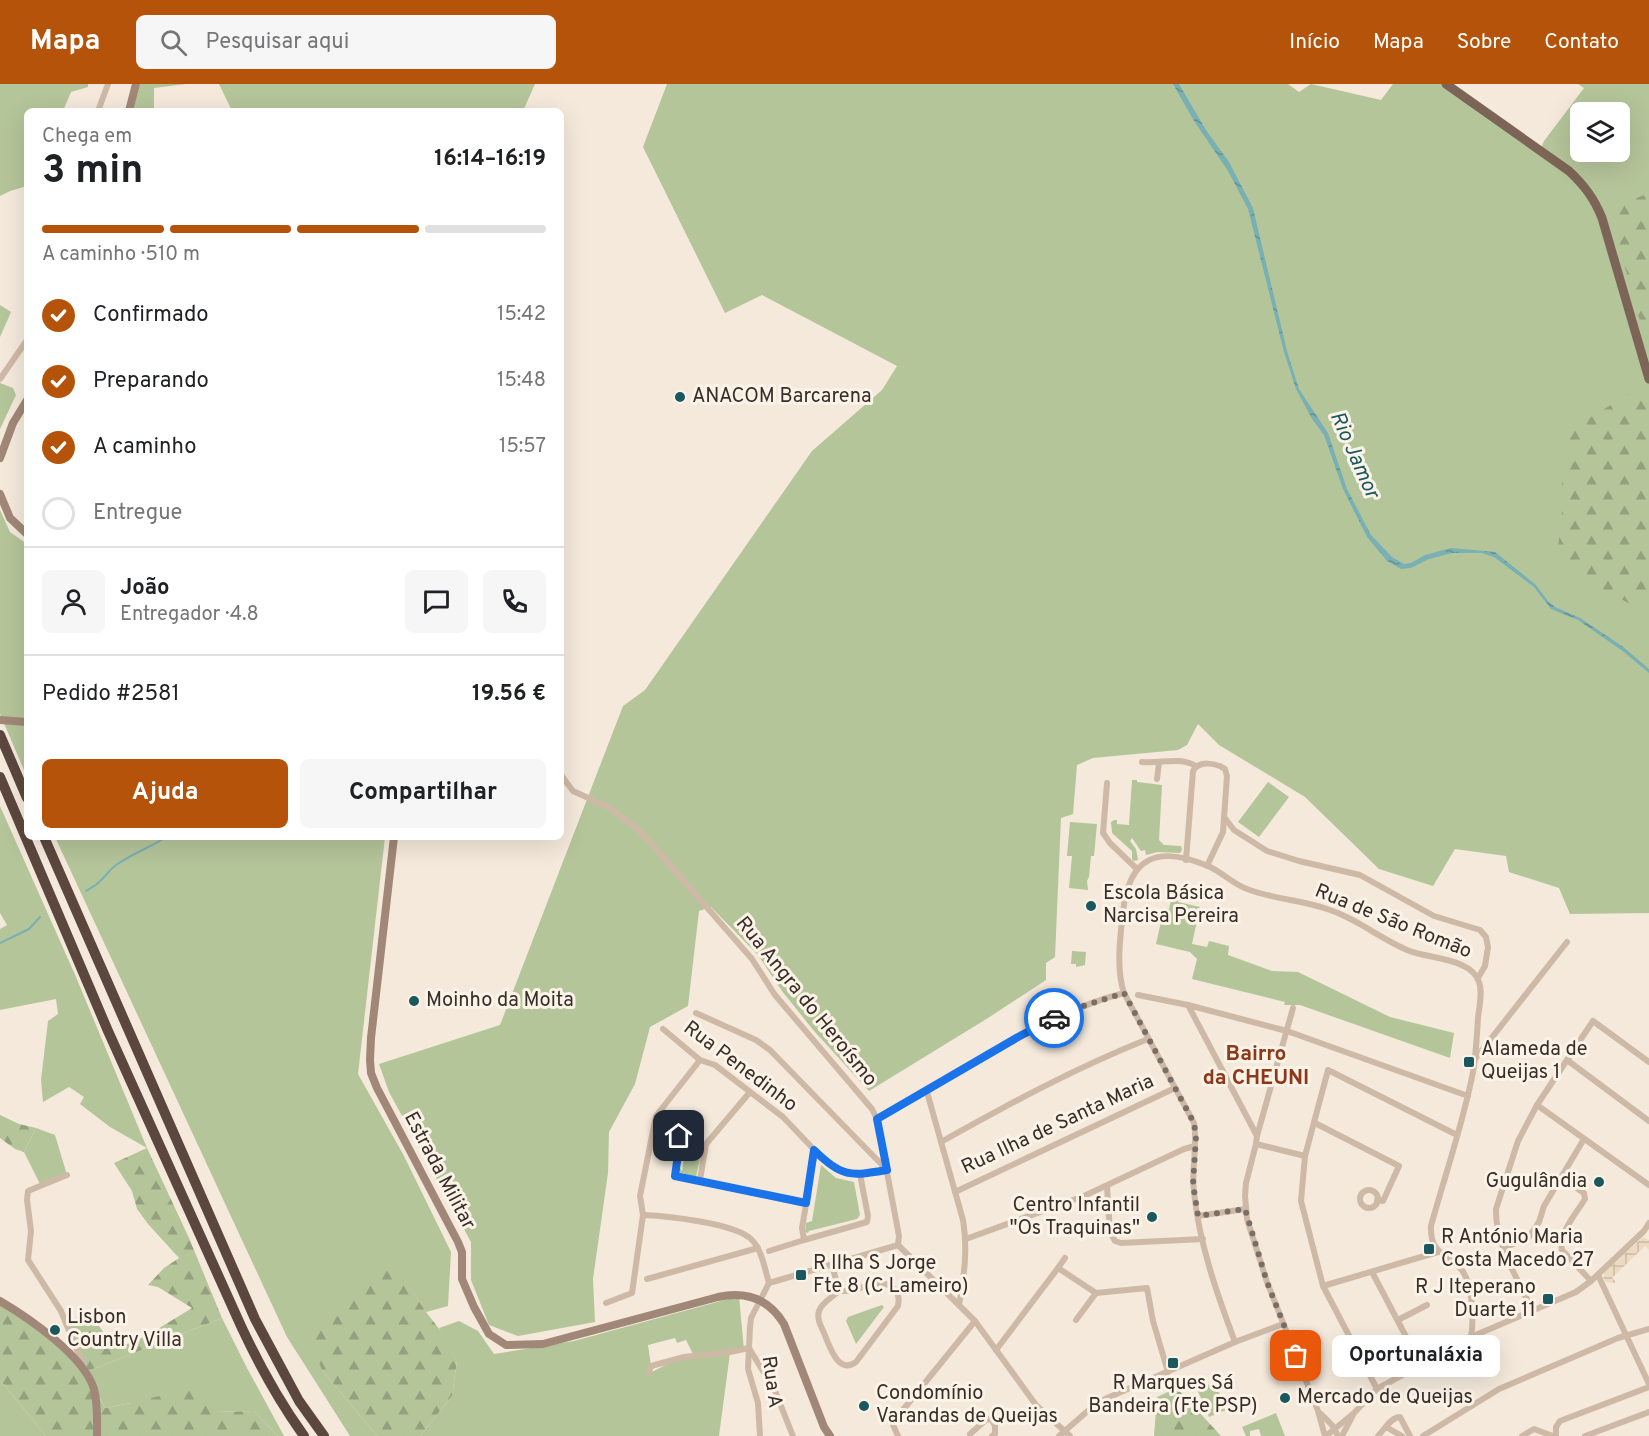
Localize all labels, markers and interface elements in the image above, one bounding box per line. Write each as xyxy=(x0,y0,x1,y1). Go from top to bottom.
search box xyxy=(136,15,556,69)
text: Mapa xyxy=(30,24,100,60)
icon: search xyxy=(157,26,190,59)
text: Pesquisar aqui xyxy=(205,29,349,56)
text: Início xyxy=(1289,29,1340,56)
text: Mapa xyxy=(1373,29,1424,56)
text: Sobre xyxy=(1457,29,1511,56)
text: Contato xyxy=(1544,29,1619,56)
map controls xyxy=(1570,102,1630,162)
button: layers xyxy=(1570,102,1630,162)
text: Chega em xyxy=(42,124,132,150)
text: 16:14–16:19 xyxy=(434,146,546,173)
text: 3 min xyxy=(42,148,143,197)
text: A caminho · 510 m xyxy=(42,242,200,268)
icon: check xyxy=(42,299,75,332)
text: Confirmado xyxy=(93,302,209,329)
text: 15:42 xyxy=(497,302,546,328)
icon: check xyxy=(42,365,75,398)
text: Preparando xyxy=(93,368,209,395)
text: 15:48 xyxy=(497,368,546,394)
place label: ANACOM Barcarena xyxy=(692,384,872,410)
marker: ANACOM Barcarena xyxy=(673,390,687,404)
water label: Rio Jamor xyxy=(1323,407,1386,505)
icon: check xyxy=(42,431,75,464)
text: A caminho xyxy=(93,434,196,461)
text: 15:57 xyxy=(499,434,546,460)
text: Entregue xyxy=(93,500,182,527)
button: person xyxy=(42,570,105,633)
button: chat xyxy=(405,570,468,633)
button: phone xyxy=(483,570,546,633)
text: João xyxy=(120,575,169,602)
text: Entregador · 4.8 xyxy=(120,602,259,628)
text: Pedido #2581 xyxy=(42,681,180,708)
text: 19.56 € xyxy=(472,681,546,708)
button: Ajuda xyxy=(42,759,288,828)
button: Compartilhar xyxy=(300,759,546,828)
street label: Rua de São Romão xyxy=(1311,879,1475,965)
place label: Escola Básica Narcisa Pereira xyxy=(1103,881,1239,930)
marker: Escola Básica Narcisa Pereira xyxy=(1084,899,1098,913)
street label: Rua Angra do Heroísmo xyxy=(729,912,883,1092)
place label: Moinho da Moita xyxy=(426,988,574,1014)
courier xyxy=(1024,988,1084,1048)
marker: Moinho da Moita xyxy=(407,994,421,1008)
icon: car xyxy=(1038,1002,1071,1035)
street label: Rua Penedinho xyxy=(678,1016,802,1118)
place label: Alameda de Queijas 1 xyxy=(1481,1037,1587,1086)
district label: Bairro da CHEUNI xyxy=(1203,1041,1309,1092)
marker: Alameda de Queijas 1 xyxy=(1462,1055,1476,1069)
street label: Rua Ilha de Santa Maria xyxy=(958,1069,1158,1181)
street label: Estrada Militar xyxy=(397,1108,481,1235)
pin xyxy=(653,1110,704,1161)
icon: home xyxy=(662,1119,695,1152)
place label: Gugulândia xyxy=(1485,1169,1587,1195)
marker: Gugulândia xyxy=(1592,1175,1606,1189)
place label: Centro Infantil "Os Traquinas" xyxy=(1010,1193,1140,1242)
marker: Centro Infantil "Os Traquinas" xyxy=(1145,1210,1159,1224)
place label: R António Maria Costa Macedo 27 xyxy=(1441,1225,1594,1274)
marker: R António Maria Costa Macedo 27 xyxy=(1422,1242,1436,1256)
place label: R Ilha S Jorge Fte 8 (C Lameiro) xyxy=(813,1251,969,1300)
marker: R Ilha S Jorge Fte 8 (C Lameiro) xyxy=(794,1268,808,1282)
place label: R J Iteperano Duarte 11 xyxy=(1415,1275,1536,1324)
marker: R J Iteperano Duarte 11 xyxy=(1541,1292,1555,1306)
place label: Lisbon Country Villa xyxy=(67,1305,182,1354)
marker: Lisbon Country Villa xyxy=(48,1323,62,1337)
pin xyxy=(1270,1330,1321,1381)
callout: Oportunaláxia xyxy=(1332,1335,1500,1377)
icon: bag xyxy=(1279,1339,1312,1372)
text: Oportunaláxia xyxy=(1349,1343,1483,1369)
street label: Rua A xyxy=(754,1354,788,1410)
marker: R Marques Sá Bandeira (Fte PSP) xyxy=(1166,1356,1180,1370)
place label: R Marques Sá Bandeira (Fte PSP) xyxy=(1088,1371,1258,1420)
place label: Condomínio Varandas de Queijas xyxy=(876,1381,1058,1430)
place label: Mercado de Queijas xyxy=(1297,1385,1473,1411)
marker: Mercado de Queijas xyxy=(1278,1391,1292,1405)
marker: Condomínio Varandas de Queijas xyxy=(857,1399,871,1413)

